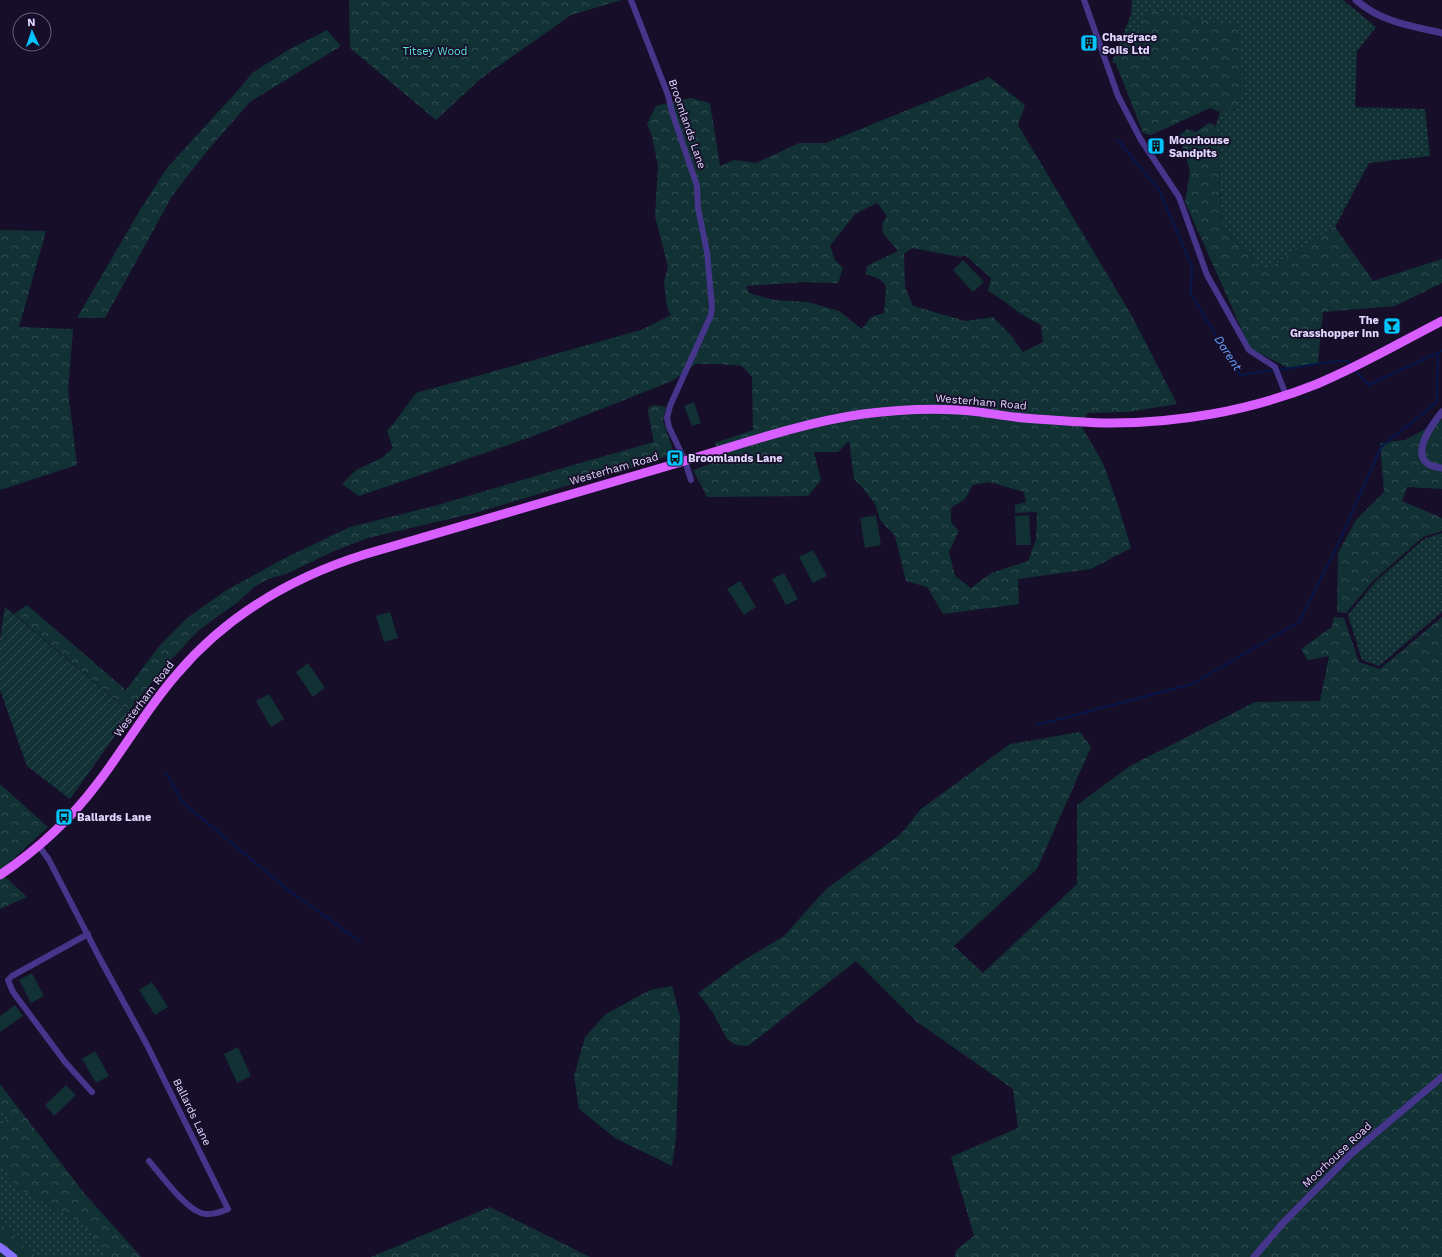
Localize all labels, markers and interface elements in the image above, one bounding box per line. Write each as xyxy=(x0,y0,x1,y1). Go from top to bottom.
north arrow xyxy=(12,12,52,52)
text: N xyxy=(27,16,36,29)
place label: Chargrace Soils Ltd xyxy=(1102,31,1157,57)
building icon: Chargrace Soils Ltd xyxy=(1079,33,1099,53)
park label: Titsey Wood xyxy=(402,45,468,58)
street label: Broomlands Lane xyxy=(666,77,708,171)
place label: Moorhouse Sandpits xyxy=(1169,134,1229,160)
building icon: Moorhouse Sandpits xyxy=(1146,136,1166,156)
place label: The Grasshopper Inn xyxy=(1290,314,1379,340)
bar icon: The Grasshopper Inn xyxy=(1382,316,1402,336)
water label: Darent xyxy=(1211,333,1245,373)
street label: Westerham Road xyxy=(935,392,1027,412)
bus stop icon: Broomlands Lane xyxy=(665,448,685,468)
street label: Westerham Road xyxy=(568,450,660,488)
place label: Broomlands Lane xyxy=(688,452,783,465)
street label: Westerham Road xyxy=(111,658,177,740)
bus stop icon: Ballards Lane xyxy=(54,807,74,827)
place label: Ballards Lane xyxy=(77,811,151,824)
street label: Ballards Lane xyxy=(170,1076,214,1148)
street label: Moorhouse Road xyxy=(1300,1120,1374,1190)

